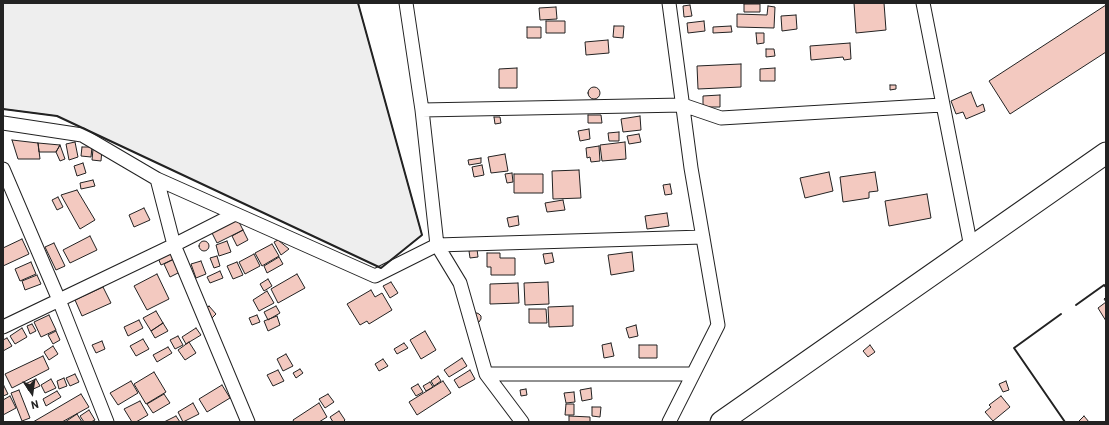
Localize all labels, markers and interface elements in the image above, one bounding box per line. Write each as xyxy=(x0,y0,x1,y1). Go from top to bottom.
north arrow xyxy=(12,373,52,413)
text: N xyxy=(30,398,40,412)

